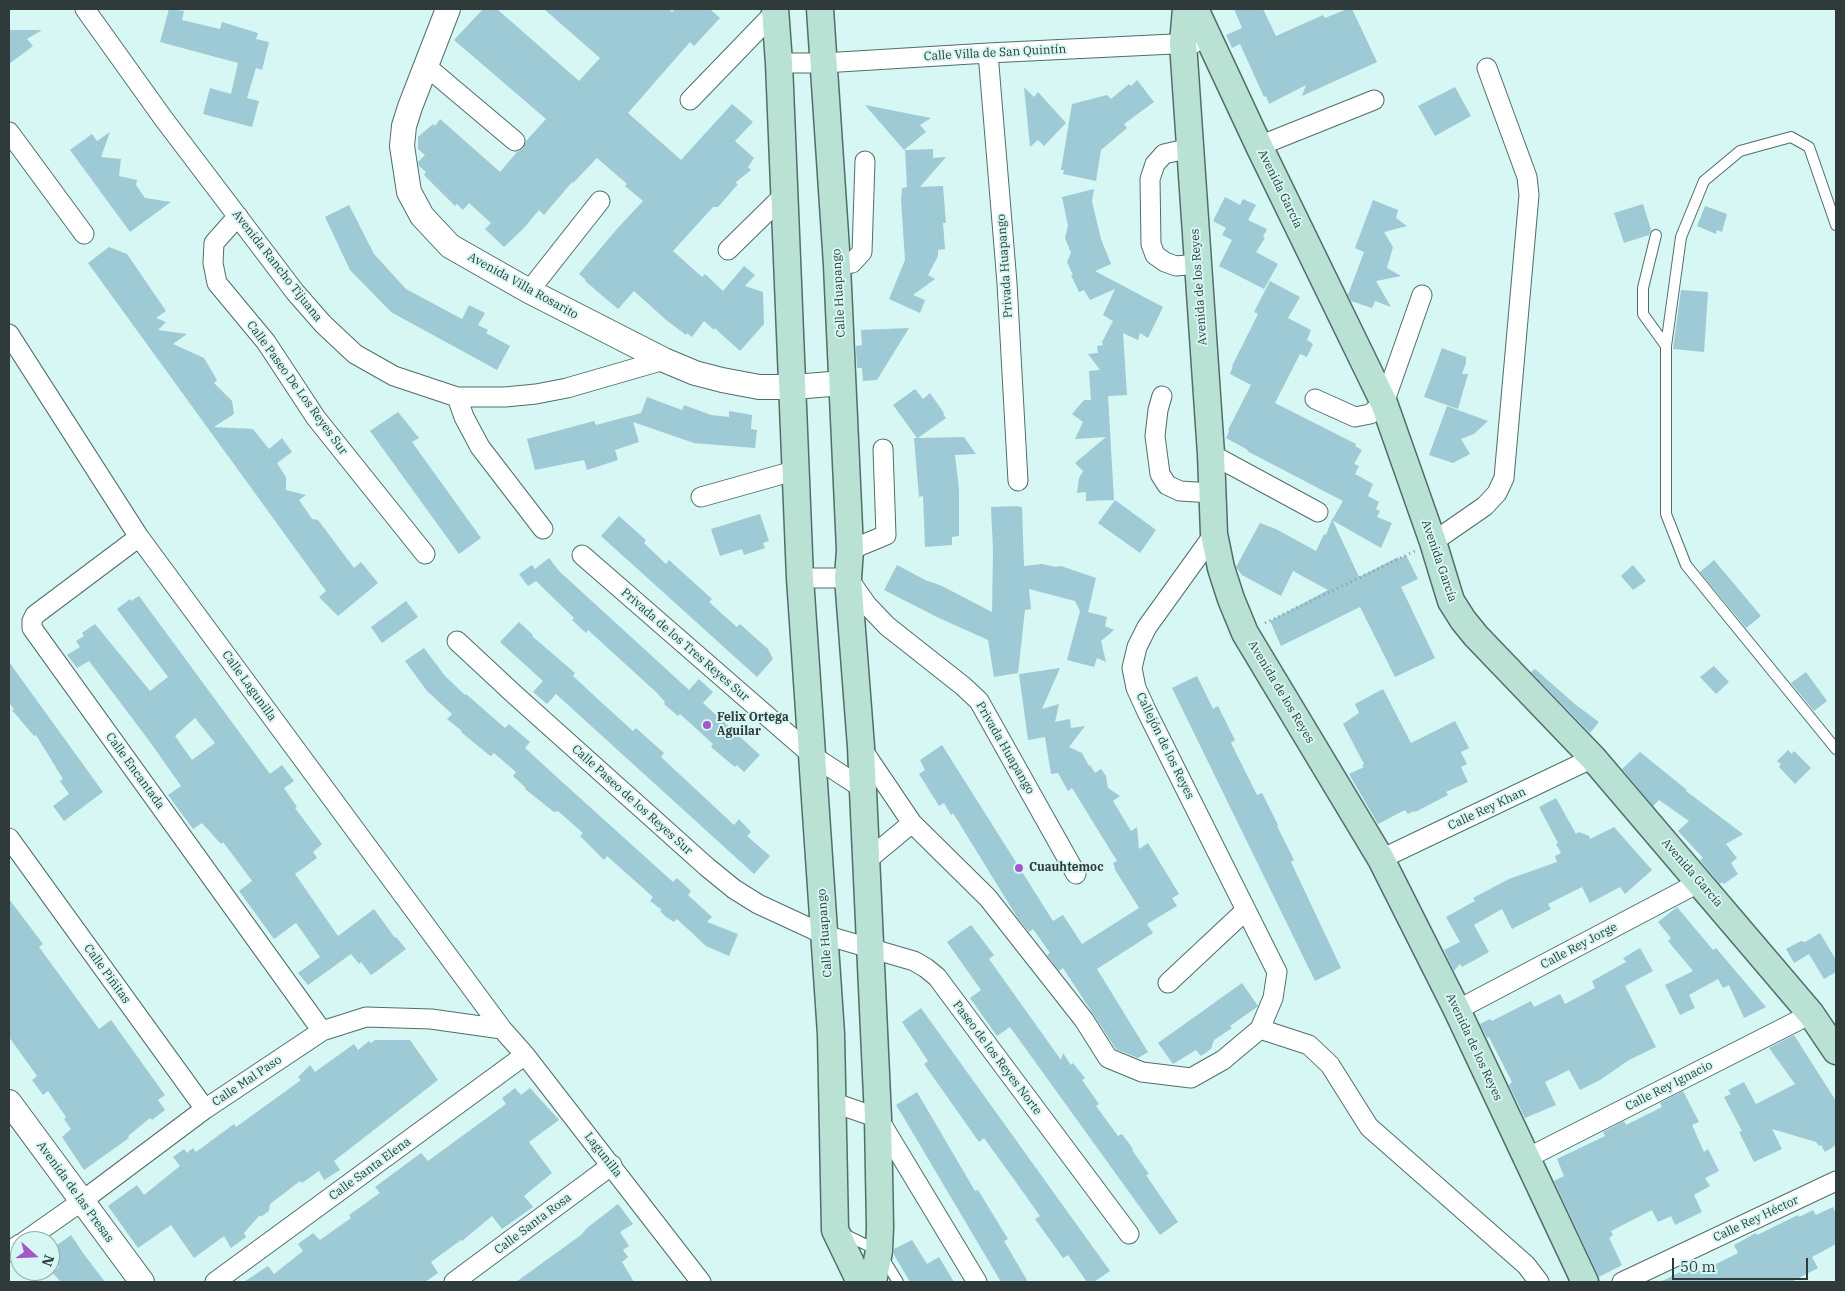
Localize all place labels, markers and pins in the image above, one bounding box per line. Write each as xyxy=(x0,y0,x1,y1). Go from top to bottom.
place label: Felix Ortega Aguilar xyxy=(717,711,789,739)
marker: Felix Ortega Aguilar xyxy=(701,719,713,731)
place label: Cuauhtemoc xyxy=(1029,861,1104,875)
marker: Cuauhtemoc xyxy=(1013,862,1025,874)

